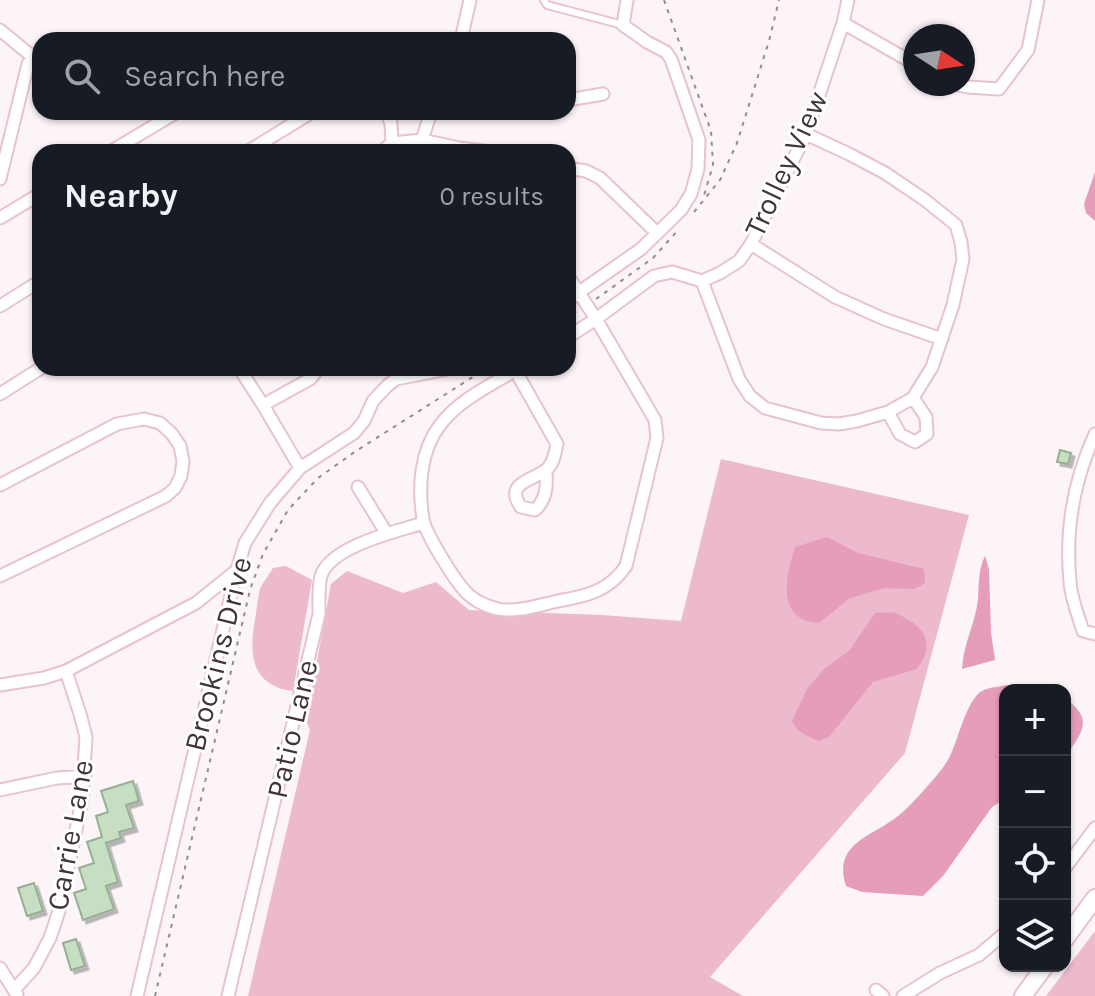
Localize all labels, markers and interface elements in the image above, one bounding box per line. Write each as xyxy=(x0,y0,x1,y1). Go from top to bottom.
north arrow xyxy=(903,24,975,96)
search box xyxy=(32,32,576,120)
icon: search xyxy=(60,54,104,98)
text: Search here xyxy=(124,58,285,94)
street label: Trolley View xyxy=(737,85,835,242)
text: Nearby xyxy=(64,176,178,216)
text: 0 results xyxy=(440,181,544,212)
street label: Brookins Drive xyxy=(176,553,260,755)
street label: Patio Lane xyxy=(259,656,325,802)
map controls xyxy=(999,684,1071,972)
button: + xyxy=(999,684,1071,756)
button: − xyxy=(999,756,1071,828)
street label: Carrie Lane xyxy=(39,757,101,913)
button: locate xyxy=(999,828,1071,900)
button: layers xyxy=(999,900,1071,972)

